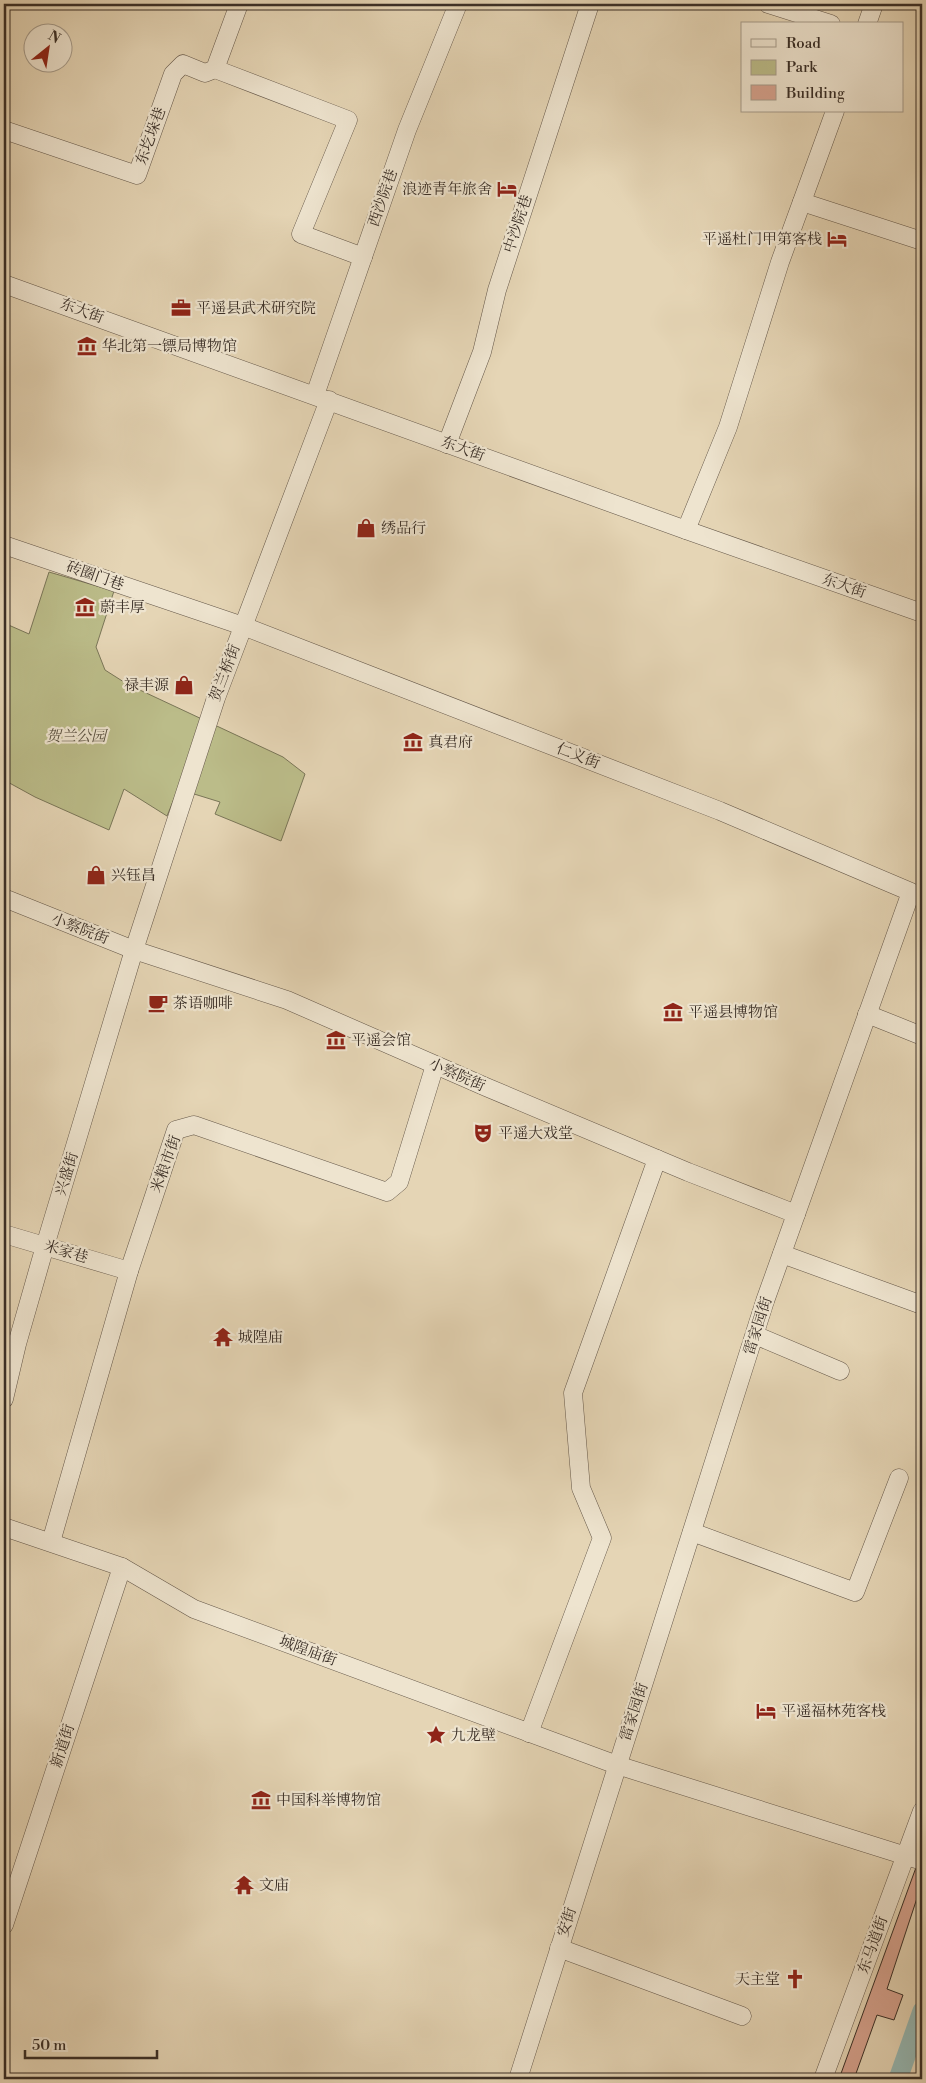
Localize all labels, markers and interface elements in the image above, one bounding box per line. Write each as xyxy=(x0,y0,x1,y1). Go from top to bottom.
north arrow xyxy=(22,22,72,72)
legend xyxy=(741,22,904,112)
text: N xyxy=(45,27,63,48)
text: Road xyxy=(786,34,821,53)
text: Park xyxy=(786,58,818,77)
text: Building xyxy=(785,84,845,103)
street label: 东圪垛巷 xyxy=(132,105,170,167)
street label: 西沙院巷 xyxy=(364,167,402,229)
hotel icon: 浪迹青年旅舍 xyxy=(496,178,518,200)
place label: 浪迹青年旅舍 xyxy=(402,180,492,199)
street label: 中沙院巷 xyxy=(500,193,536,255)
hotel icon: 平遥杜门甲第客栈 xyxy=(826,228,848,250)
place label: 平遥杜门甲第客栈 xyxy=(702,230,822,249)
street label: 东大街 xyxy=(58,294,106,328)
office icon: 平遥县武术研究院 xyxy=(170,297,192,319)
place label: 平遥县武术研究院 xyxy=(196,299,316,318)
museum icon: 华北第一镖局博物馆 xyxy=(76,335,98,357)
place label: 华北第一镖局博物馆 xyxy=(102,337,237,356)
street label: 东大街 xyxy=(439,432,487,466)
shop icon: 绣品行 xyxy=(355,517,377,539)
place label: 绣品行 xyxy=(381,519,426,538)
street label: 砖圈门巷 xyxy=(64,557,126,595)
street label: 东大街 xyxy=(820,570,868,602)
museum icon: 蔚丰厚 xyxy=(74,596,96,618)
place label: 蔚丰厚 xyxy=(100,598,145,617)
street label: 贺兰桥街 xyxy=(205,642,245,704)
shop icon: 禄丰源 xyxy=(173,674,195,696)
place label: 禄丰源 xyxy=(124,676,169,695)
park label: 贺兰公园 xyxy=(46,727,108,746)
museum icon: 真君府 xyxy=(402,731,424,753)
place label: 真君府 xyxy=(428,733,473,752)
street label: 仁义街 xyxy=(554,739,602,773)
shop icon: 兴钰昌 xyxy=(85,864,107,886)
place label: 兴钰昌 xyxy=(111,866,156,885)
street label: 小察院街 xyxy=(49,909,111,949)
cafe icon: 茶语咖啡 xyxy=(147,992,169,1014)
place label: 茶语咖啡 xyxy=(173,994,233,1013)
museum icon: 平遥县博物馆 xyxy=(662,1001,684,1023)
place label: 平遥县博物馆 xyxy=(688,1003,778,1022)
museum icon: 平遥会馆 xyxy=(325,1029,347,1051)
place label: 平遥会馆 xyxy=(351,1031,411,1050)
street label: 小察院街 xyxy=(426,1054,488,1096)
theatre icon: 平遥大戏堂 xyxy=(472,1122,494,1144)
place label: 平遥大戏堂 xyxy=(498,1124,573,1143)
street label: 米粮市街 xyxy=(147,1133,185,1195)
street label: 兴盛街 xyxy=(51,1150,83,1198)
street label: 米家巷 xyxy=(42,1237,90,1267)
street label: 雷家园街 xyxy=(740,1295,776,1357)
temple icon: 城隍庙 xyxy=(212,1326,234,1348)
place label: 城隍庙 xyxy=(238,1328,283,1347)
street label: 城隍庙街 xyxy=(277,1632,339,1670)
street label: 雷家园街 xyxy=(616,1681,652,1743)
hotel icon: 平遥福林苑客栈 xyxy=(755,1700,777,1722)
place label: 平遥福林苑客栈 xyxy=(781,1702,886,1721)
street label: 新道街 xyxy=(47,1722,79,1770)
place icon: 九龙壁 xyxy=(425,1724,447,1746)
place label: 九龙壁 xyxy=(451,1726,496,1745)
museum icon: 中国科举博物馆 xyxy=(250,1789,272,1811)
place label: 中国科举博物馆 xyxy=(276,1791,381,1810)
temple icon: 文庙 xyxy=(233,1874,255,1896)
place label: 文庙 xyxy=(259,1876,289,1895)
street label: 安街 xyxy=(553,1905,581,1939)
street label: 东马道街 xyxy=(854,1914,892,1976)
church icon: 天主堂 xyxy=(784,1968,806,1990)
place label: 天主堂 xyxy=(735,1970,780,1989)
scale bar xyxy=(25,2028,158,2060)
text: 50 m xyxy=(32,2036,66,2055)

